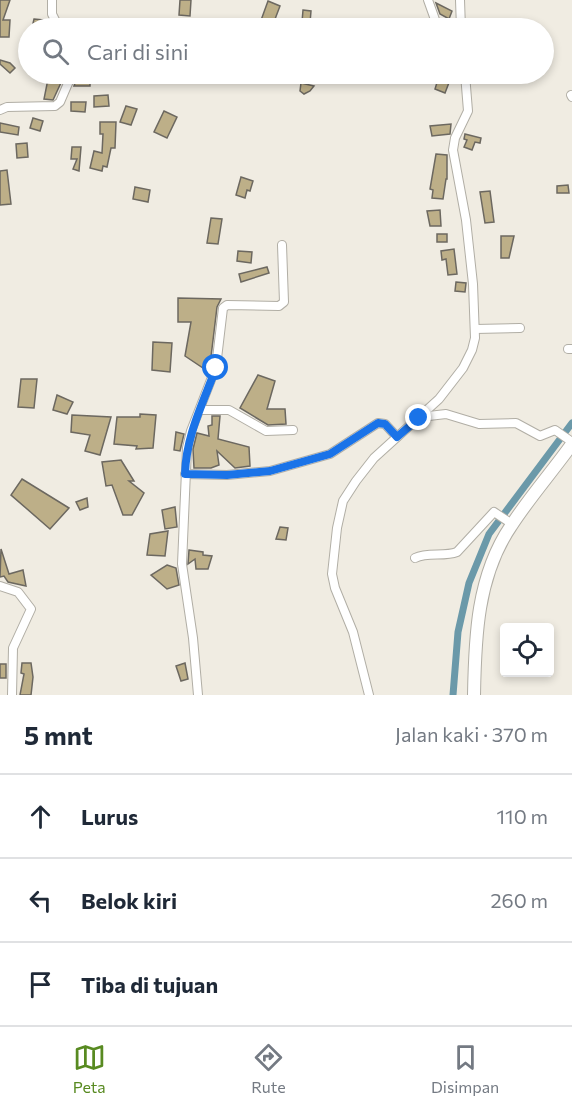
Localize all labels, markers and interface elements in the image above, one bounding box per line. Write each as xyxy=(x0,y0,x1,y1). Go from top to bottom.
search box xyxy=(18,18,554,84)
icon: search xyxy=(39,35,72,68)
text: Cari di sini xyxy=(87,38,189,65)
route start xyxy=(202,354,228,380)
route end xyxy=(405,404,431,430)
map controls xyxy=(500,623,554,677)
button: locate xyxy=(500,623,554,677)
text: 5 mnt xyxy=(24,719,93,750)
text: Jalan kaki · 370 m xyxy=(395,722,548,746)
icon: ahead xyxy=(24,800,57,833)
text: Lurus xyxy=(81,803,138,830)
text: 110 m xyxy=(497,804,548,828)
icon: left xyxy=(24,884,57,917)
text: Belok kiri xyxy=(81,887,177,914)
text: 260 m xyxy=(490,888,548,912)
icon: arrive xyxy=(24,968,57,1001)
text: Tiba di tujuan xyxy=(81,971,218,998)
tab: Peta xyxy=(73,1041,106,1096)
tab: Rute xyxy=(251,1041,286,1096)
tab: Disimpan xyxy=(431,1041,499,1096)

